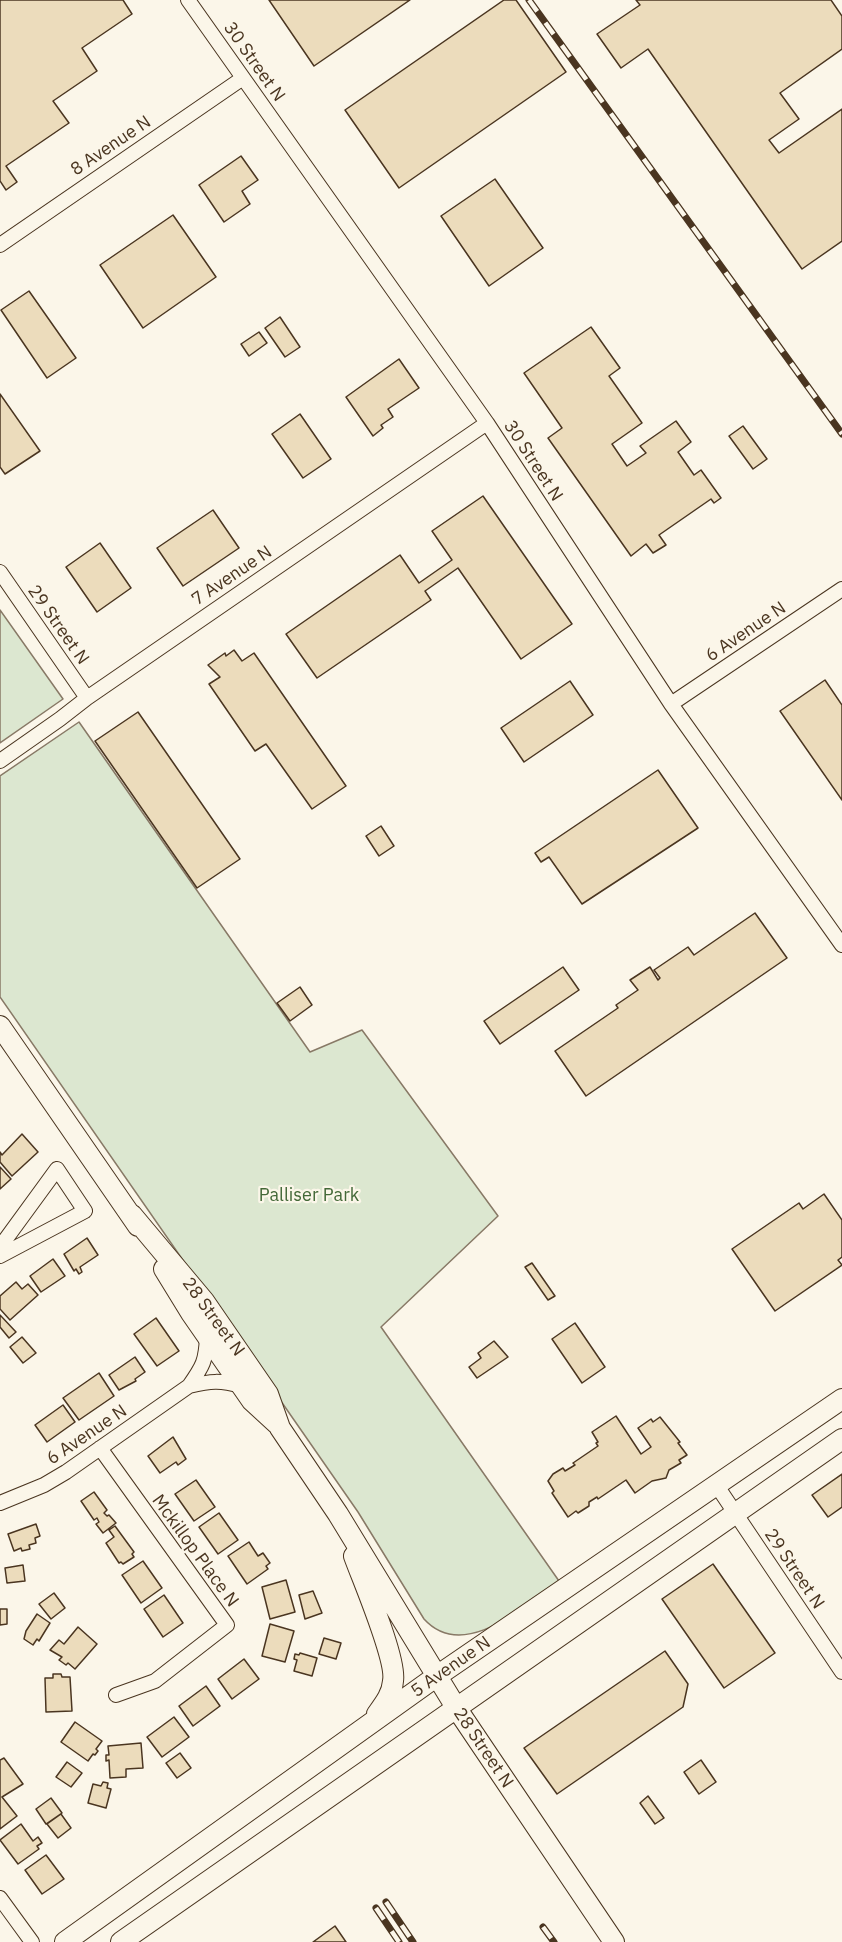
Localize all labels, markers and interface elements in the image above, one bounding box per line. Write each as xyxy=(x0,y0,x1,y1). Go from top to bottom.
street label: 30 Street N xyxy=(219,18,289,106)
street label: 8 Avenue N xyxy=(67,111,155,181)
street label: 30 Street N xyxy=(499,416,567,506)
street label: 7 Avenue N xyxy=(188,541,276,611)
street label: 29 Street N xyxy=(23,581,93,669)
street label: 6 Avenue N xyxy=(702,597,790,667)
park label: Palliser Park xyxy=(259,1185,359,1207)
street label: 28 Street N xyxy=(177,1273,249,1361)
street label: 6 Avenue N xyxy=(43,1400,131,1470)
street label: Mckillop Place N xyxy=(147,1491,243,1611)
street label: 29 Street N xyxy=(759,1525,829,1613)
street label: 5 Avenue N xyxy=(407,1632,495,1702)
street label: 28 Street N xyxy=(448,1704,518,1792)

